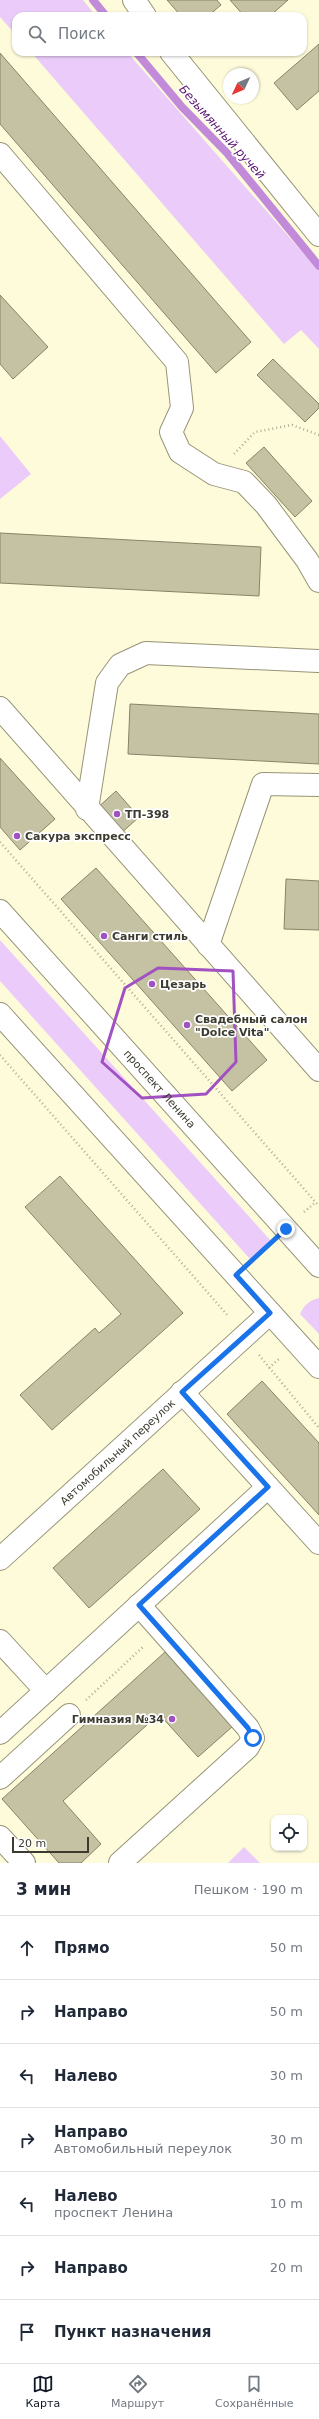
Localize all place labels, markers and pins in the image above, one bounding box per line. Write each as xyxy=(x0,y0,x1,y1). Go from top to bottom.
place label: ТП-398 xyxy=(125,808,169,821)
marker: ТП-398 xyxy=(112,809,122,819)
place label: Сакура экспресс xyxy=(25,830,131,843)
marker: Сакура экспресс xyxy=(12,831,22,841)
place label: Санги стиль xyxy=(112,930,188,943)
marker: Санги стиль xyxy=(99,931,109,941)
place label: Цезарь xyxy=(160,978,206,991)
marker: Цезарь xyxy=(147,979,157,989)
place label: Свадебный салон "Dolce Vita" xyxy=(195,1013,308,1039)
marker: Свадебный салон "Dolce Vita" xyxy=(182,1020,192,1030)
place label: Гимназия №34 xyxy=(72,1713,164,1726)
marker: Гимназия №34 xyxy=(167,1714,177,1724)

